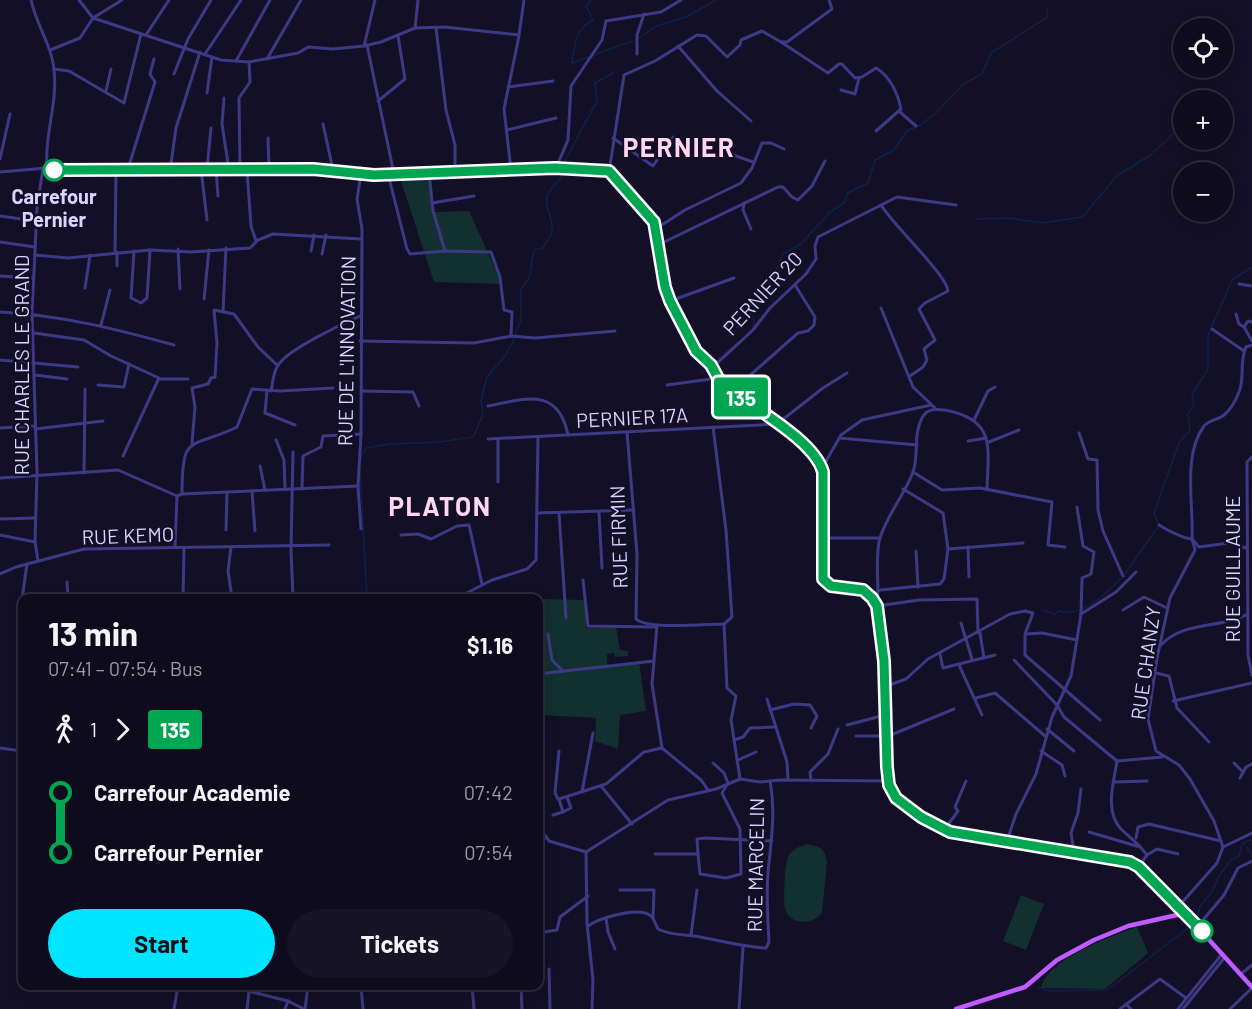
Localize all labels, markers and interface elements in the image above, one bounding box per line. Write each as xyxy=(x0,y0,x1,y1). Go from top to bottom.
map controls xyxy=(1173,18,1233,222)
button: locate xyxy=(1173,18,1233,78)
button: + xyxy=(1173,90,1233,150)
district label: PERNIER xyxy=(623,131,735,162)
marker: Carrefour Pernier xyxy=(43,159,65,181)
button: − xyxy=(1173,162,1233,222)
place label: Carrefour Pernier xyxy=(11,184,97,231)
street label: PERNIER 20 xyxy=(717,246,807,340)
street label: RUE CHARLES LE GRAND xyxy=(9,255,33,475)
street label: RUE DE L'INNOVATION xyxy=(332,256,360,446)
line badge: 135 xyxy=(706,378,776,416)
text: 135 xyxy=(726,385,756,410)
street label: PERNIER 17A xyxy=(576,402,688,432)
street label: RUE FIRMIN xyxy=(604,485,632,589)
district label: PLATON xyxy=(389,490,491,521)
street label: RUE GUILLAUME xyxy=(1220,496,1244,642)
street label: RUE KEMO xyxy=(81,521,175,549)
street label: RUE CHANZY xyxy=(1125,605,1165,721)
text: 13 min xyxy=(48,613,138,653)
text: $1.16 xyxy=(467,632,513,658)
text: 07:41 – 07:54 · Bus xyxy=(48,656,202,680)
icon: walk xyxy=(48,713,81,746)
icon: forward xyxy=(106,713,139,746)
text: 1 xyxy=(90,717,97,741)
text: 135 xyxy=(160,717,190,742)
text: Carrefour Academie xyxy=(94,779,290,805)
text: 07:42 xyxy=(464,780,513,804)
street label: RUE MARCELIN xyxy=(742,798,768,932)
text: Carrefour Pernier xyxy=(94,839,263,865)
text: 07:54 xyxy=(464,840,513,864)
button: Start xyxy=(48,909,275,978)
button: Tickets xyxy=(287,909,513,978)
unlabelled marker xyxy=(1191,920,1213,942)

